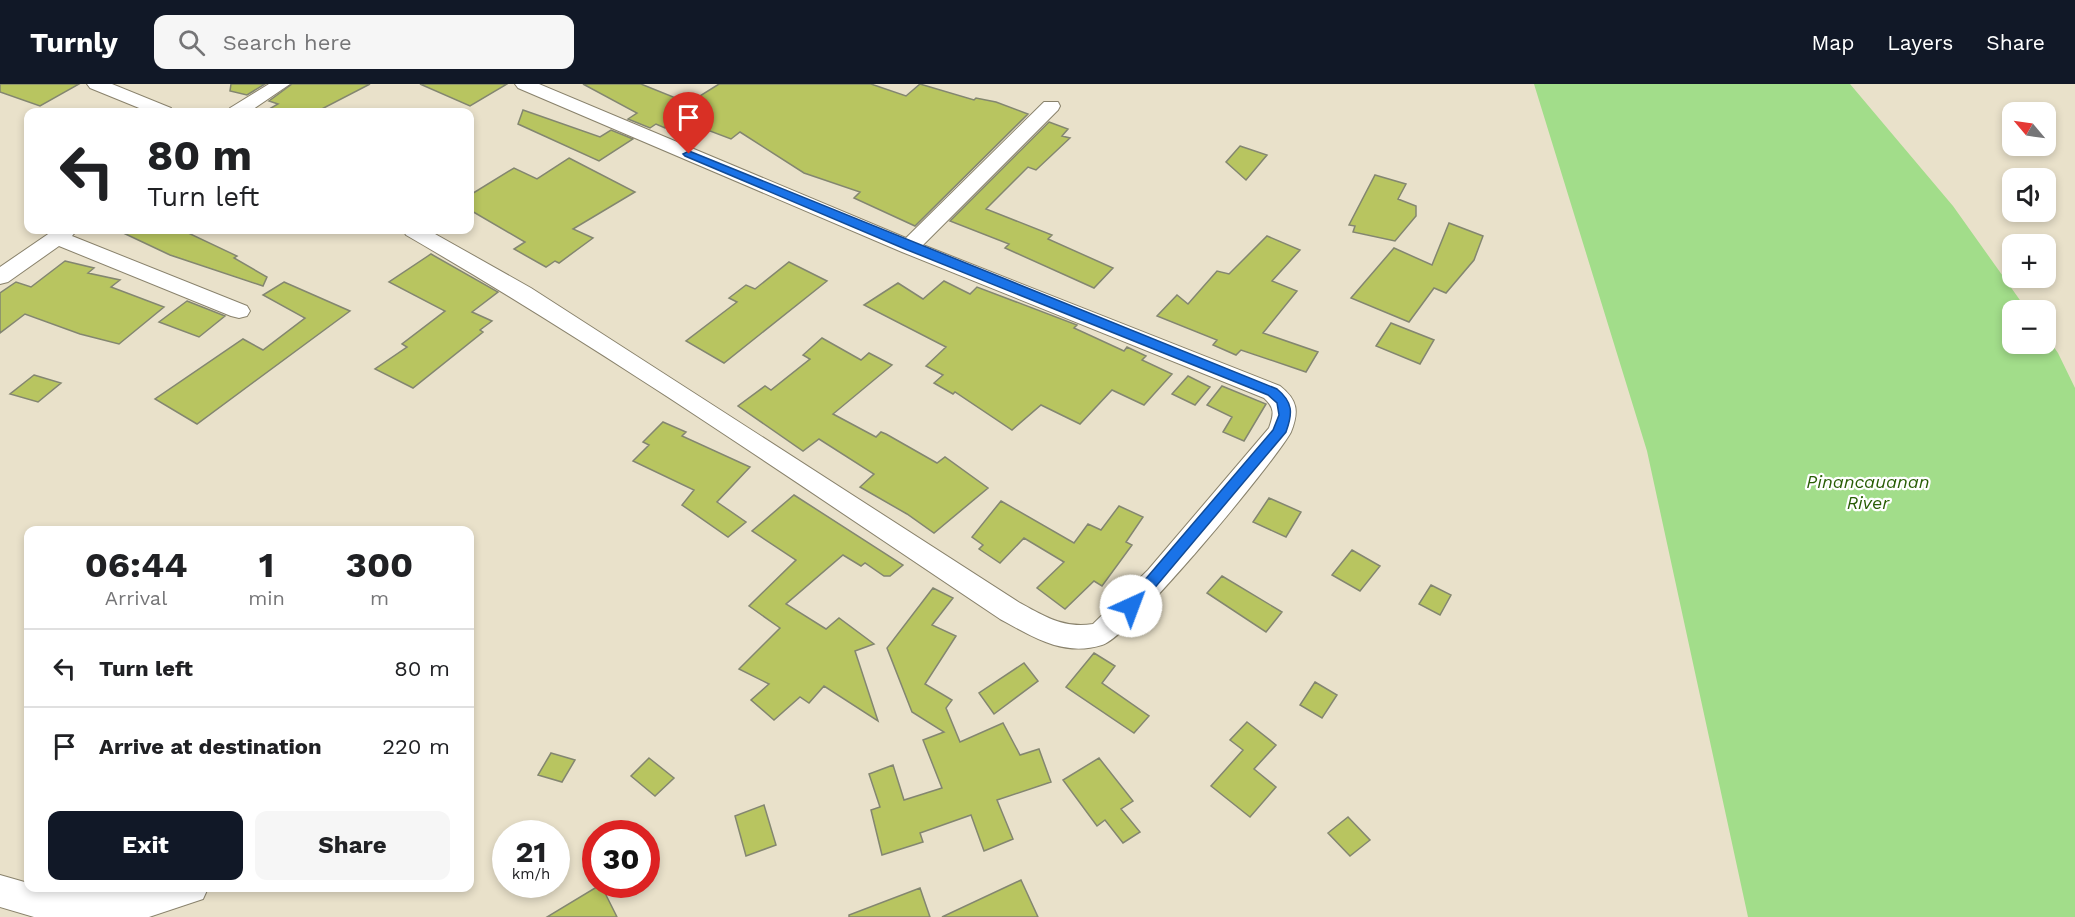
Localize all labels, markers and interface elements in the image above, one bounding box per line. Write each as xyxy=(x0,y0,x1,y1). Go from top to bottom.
search box xyxy=(154,15,574,69)
text: Turnly xyxy=(30,26,118,59)
icon: search xyxy=(175,26,208,59)
text: Search here xyxy=(223,30,352,55)
text: Map xyxy=(1811,30,1854,55)
text: Layers xyxy=(1887,30,1953,55)
text: Share xyxy=(1986,30,2045,55)
pin xyxy=(663,92,714,154)
icon: arrive xyxy=(672,101,705,134)
north arrow xyxy=(2002,102,2056,156)
map controls xyxy=(2002,102,2056,354)
text: 80 m xyxy=(147,131,252,180)
icon: left xyxy=(48,132,126,210)
button: sound xyxy=(2002,168,2056,222)
text: Turn left xyxy=(147,181,259,213)
button: + xyxy=(2002,234,2056,288)
button: − xyxy=(2002,300,2056,354)
water label: Pinancauanan River xyxy=(1806,471,1930,513)
text: 06:44 xyxy=(85,544,187,586)
text: 1 xyxy=(259,544,274,586)
text: 300 xyxy=(346,544,413,586)
position arrow xyxy=(1099,574,1163,638)
text: Arrival xyxy=(105,586,167,610)
text: min xyxy=(248,586,285,610)
text: m xyxy=(370,586,389,610)
icon: left xyxy=(48,652,81,685)
text: Turn left xyxy=(99,656,193,681)
text: 80 m xyxy=(394,656,450,681)
icon: arrive xyxy=(48,730,81,763)
text: Arrive at destination xyxy=(99,734,322,759)
text: 220 m xyxy=(382,734,450,759)
button: Exit xyxy=(48,811,243,880)
button: Share xyxy=(255,811,450,880)
speed limit sign: 30 xyxy=(582,820,660,898)
text: 21 xyxy=(516,834,546,869)
text: km/h xyxy=(512,865,550,883)

